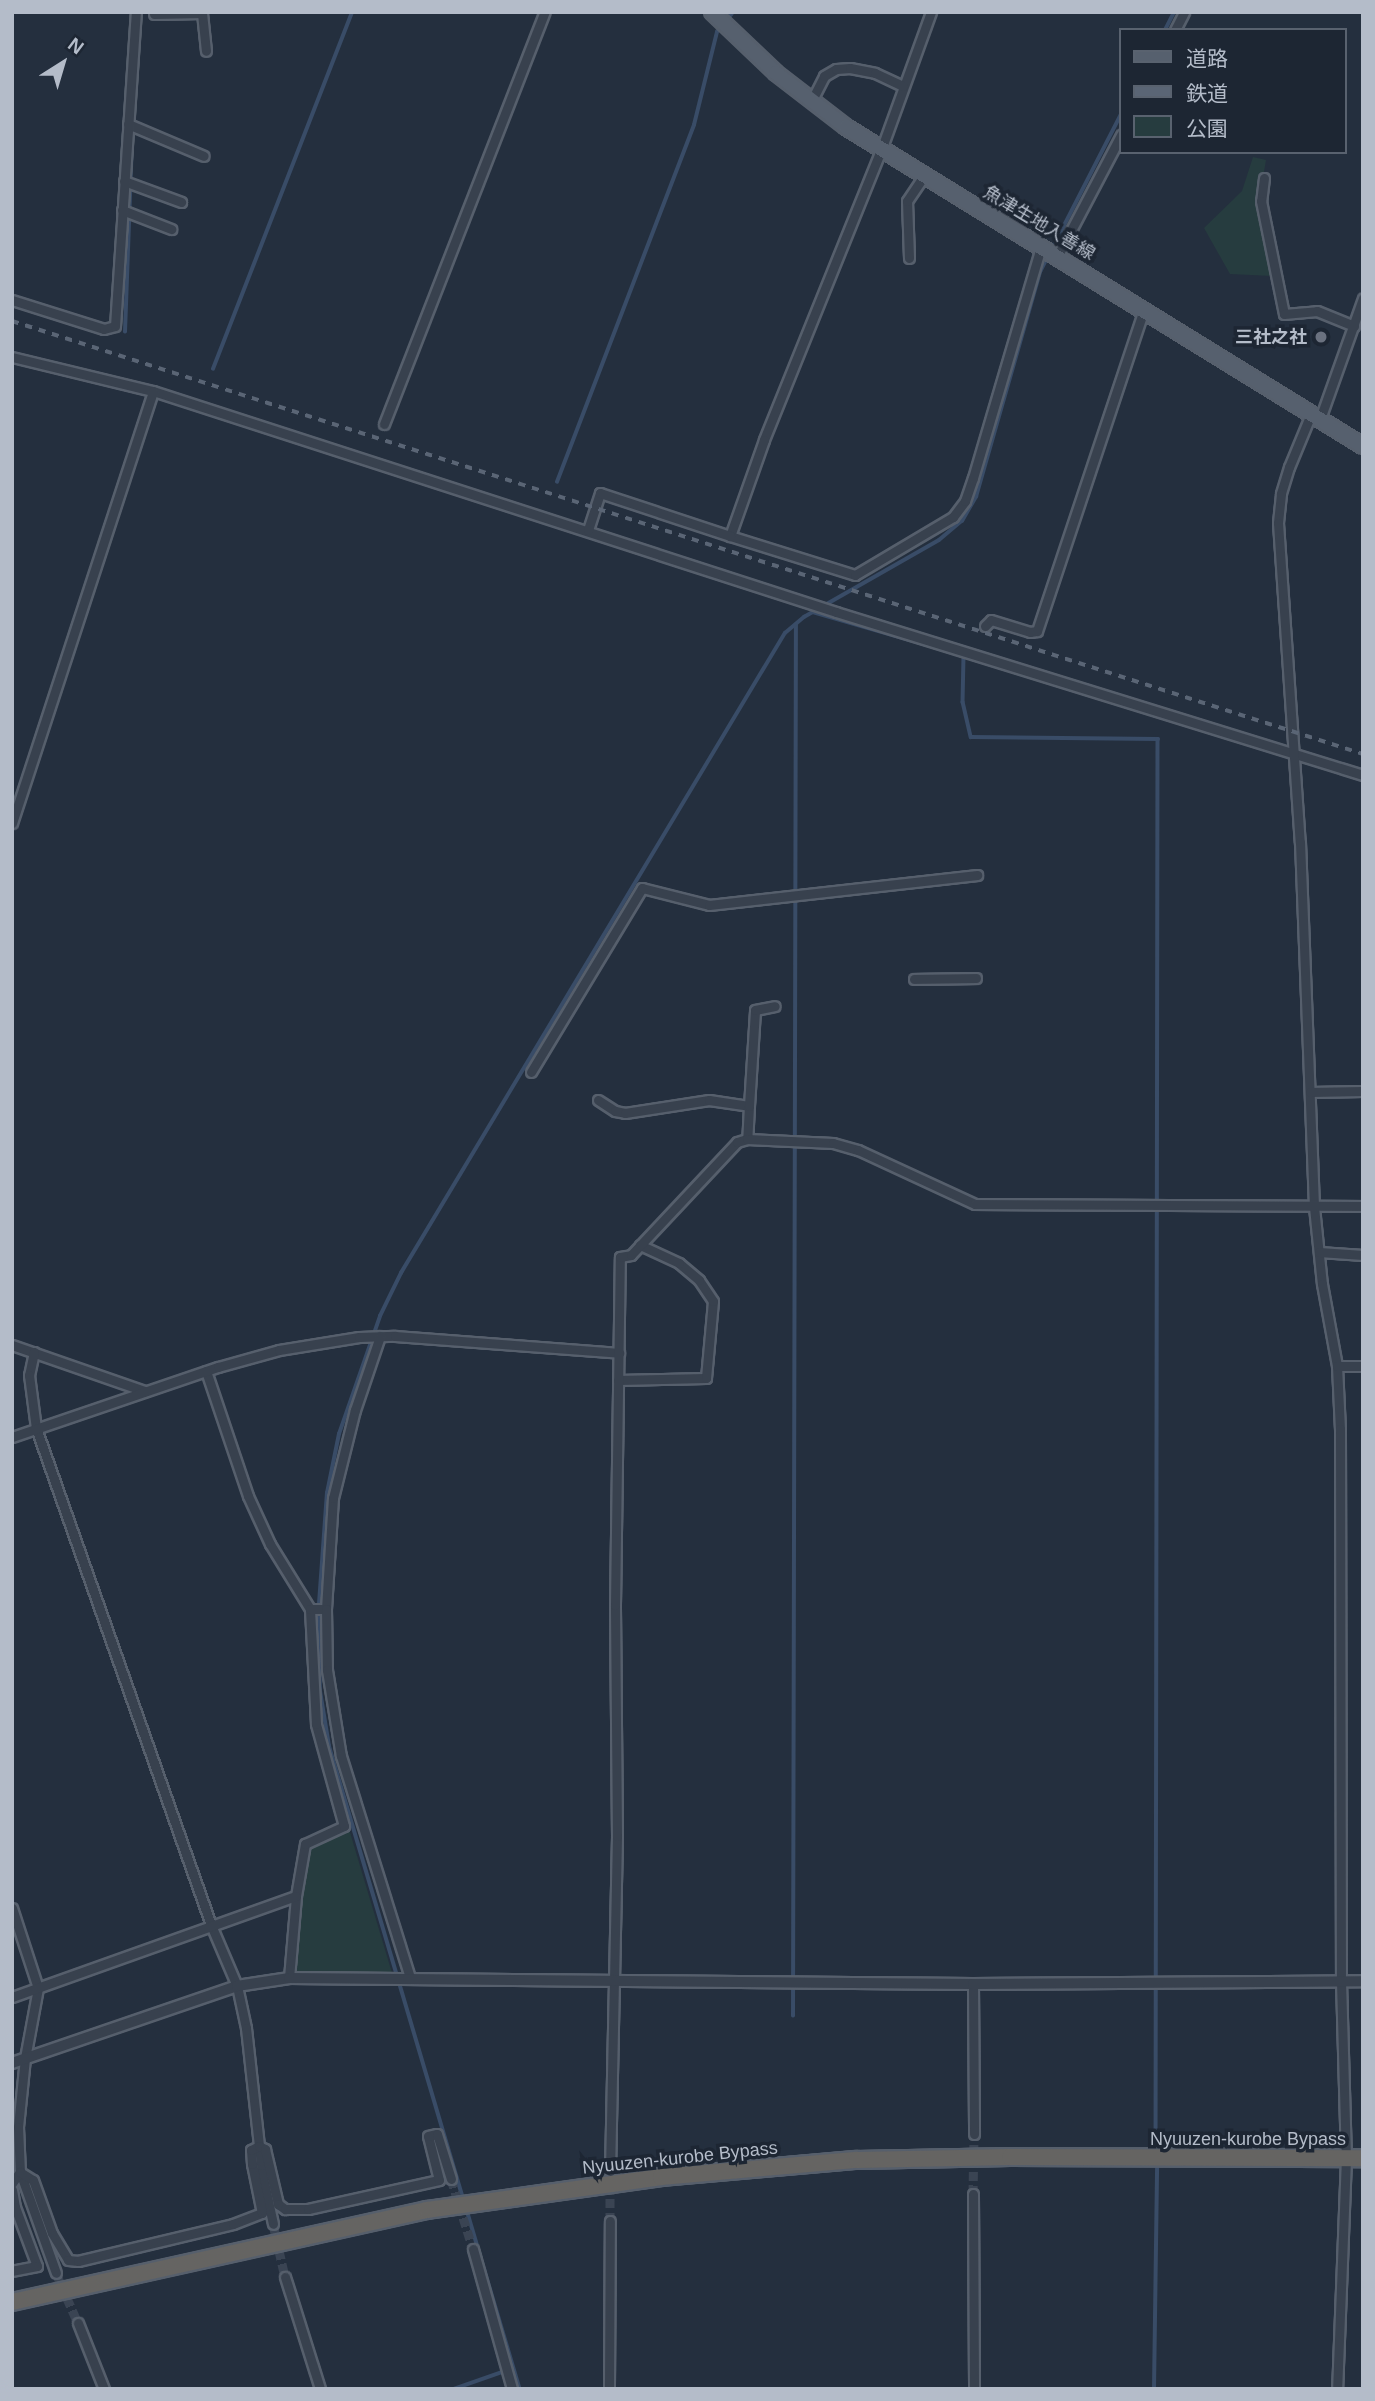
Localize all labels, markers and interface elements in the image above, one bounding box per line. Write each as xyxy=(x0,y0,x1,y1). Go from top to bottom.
north arrow xyxy=(28,28,98,98)
legend xyxy=(1120,28,1347,154)
text: N xyxy=(64,33,88,58)
text: 道路 xyxy=(1186,47,1228,70)
text: 鉄道 xyxy=(1186,82,1228,105)
text: 公園 xyxy=(1186,117,1228,140)
street label: 魚津生地入善線 xyxy=(979,181,1099,265)
place label: 三社之社 xyxy=(1235,326,1307,348)
marker: 三社之社 xyxy=(1313,329,1329,345)
street label: Nyuuzen-kurobe Bypass xyxy=(1150,2128,1346,2150)
street label: Nyuuzen-kurobe Bypass xyxy=(581,2137,779,2179)

